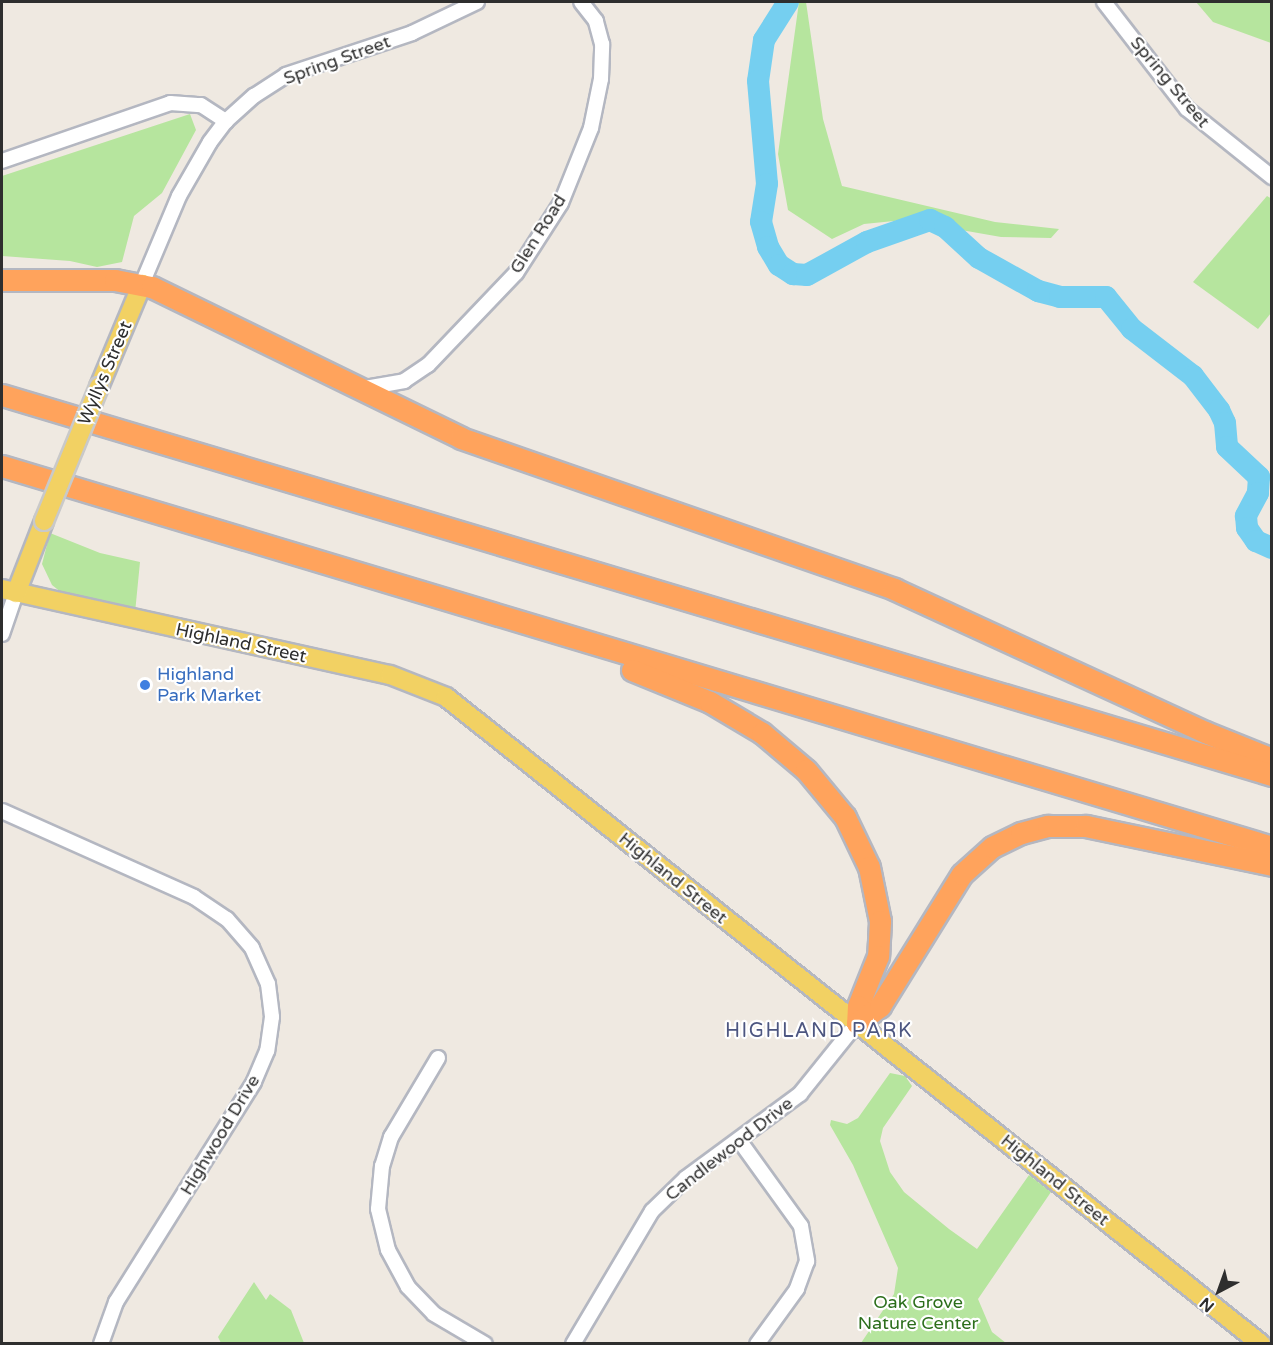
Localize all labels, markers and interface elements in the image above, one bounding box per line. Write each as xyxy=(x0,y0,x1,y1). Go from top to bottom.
street label: Spring Street xyxy=(281,31,393,89)
street label: Spring Street xyxy=(1126,32,1214,132)
street label: Glen Road xyxy=(505,190,571,278)
street label: Wyllys Street xyxy=(73,318,137,428)
street label: Highland Street xyxy=(174,619,308,667)
place label: Highland Park Market xyxy=(157,664,261,706)
marker: Highland Park Market xyxy=(138,678,152,692)
street label: Highland Street xyxy=(614,828,732,928)
district label: HIGHLAND PARK xyxy=(725,1019,913,1043)
street label: Highwood Drive xyxy=(176,1071,264,1199)
street label: Candlewood Drive xyxy=(661,1092,797,1206)
street label: Highland Street xyxy=(996,1130,1114,1230)
north arrow xyxy=(1189,1261,1249,1321)
park label: Oak Grove Nature Center xyxy=(858,1292,978,1334)
text: N xyxy=(1196,1293,1219,1316)

